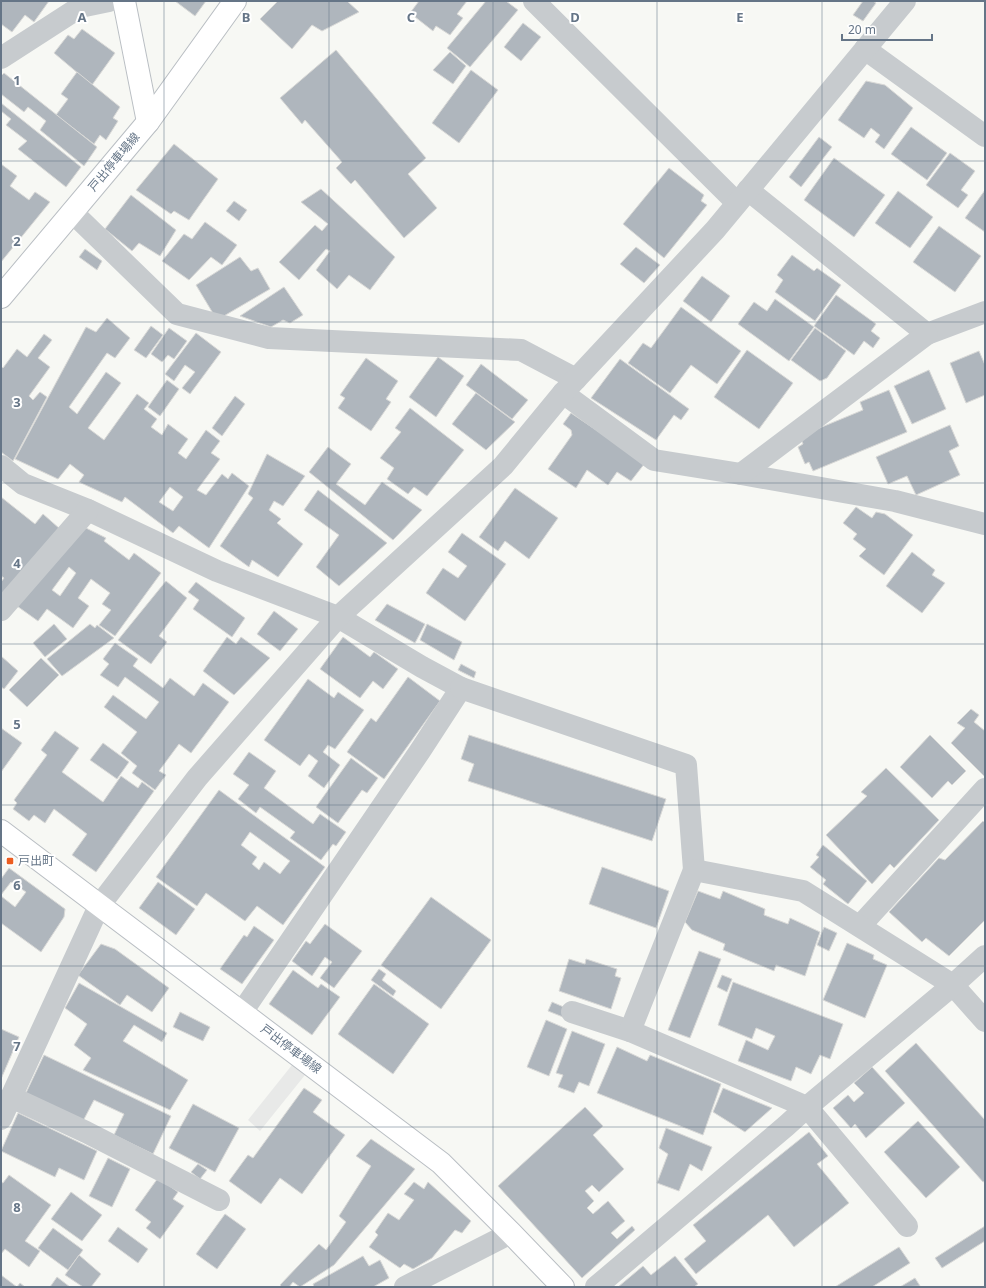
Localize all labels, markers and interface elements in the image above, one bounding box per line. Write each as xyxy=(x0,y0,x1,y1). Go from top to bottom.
text: A xyxy=(78,8,87,26)
text: B xyxy=(242,8,250,26)
text: C xyxy=(407,8,415,26)
text: D xyxy=(570,8,580,26)
text: E xyxy=(736,8,744,26)
scale bar xyxy=(842,16,932,42)
text: 20 m xyxy=(848,21,876,38)
text: 1 xyxy=(13,71,21,89)
street label: 戸出停車場線 xyxy=(84,129,143,195)
text: 2 xyxy=(13,232,21,250)
text: 3 xyxy=(13,393,21,411)
text: 4 xyxy=(13,554,21,572)
text: 5 xyxy=(13,715,21,733)
place label: 戸出町 xyxy=(18,852,54,869)
marker: 戸出町 xyxy=(5,856,15,866)
text: 6 xyxy=(13,876,21,894)
street label: 戸出停車場線 xyxy=(257,1020,325,1077)
text: 7 xyxy=(13,1037,21,1055)
text: 8 xyxy=(13,1198,21,1216)

